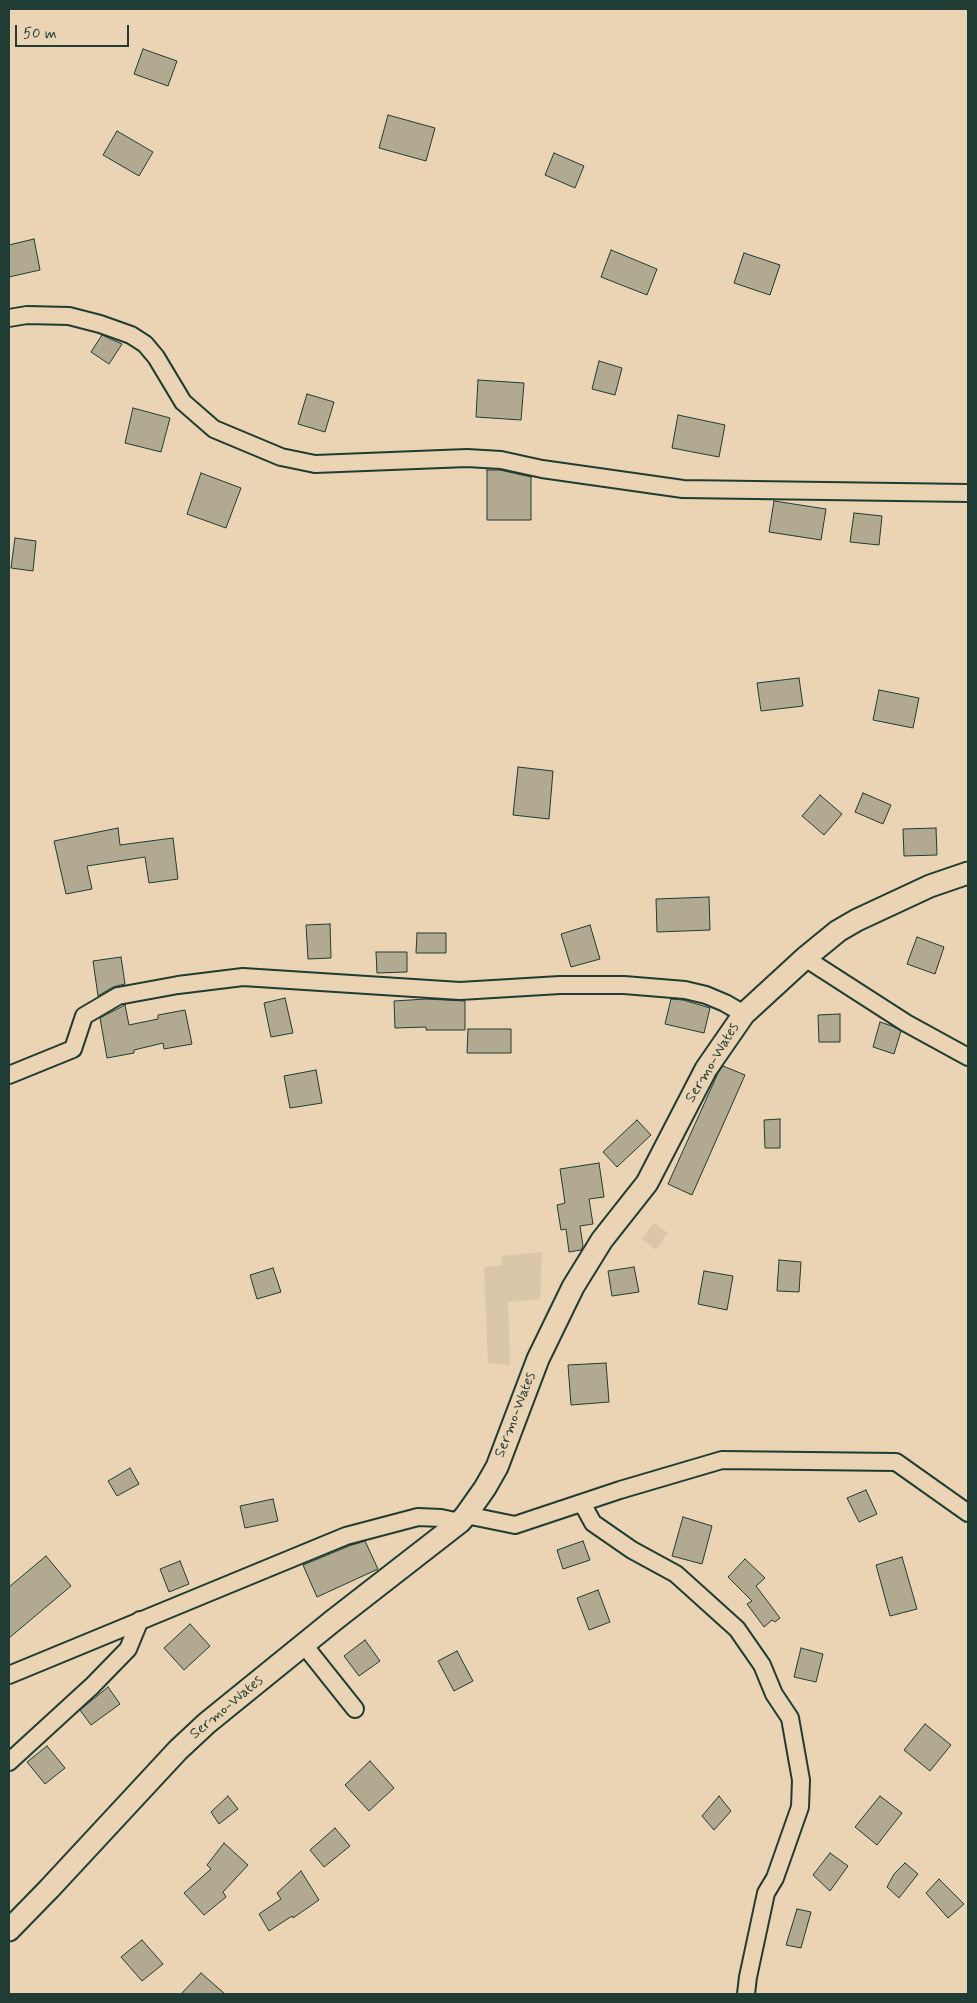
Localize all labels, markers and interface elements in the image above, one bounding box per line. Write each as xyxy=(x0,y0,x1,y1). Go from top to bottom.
scale bar xyxy=(18,15,131,47)
text: 50 m xyxy=(23,24,57,44)
street label: Sermo-Wates xyxy=(682,1020,744,1106)
street label: Sermo-Wates xyxy=(491,1370,541,1460)
street label: Sermo-Wates xyxy=(187,1672,267,1744)

